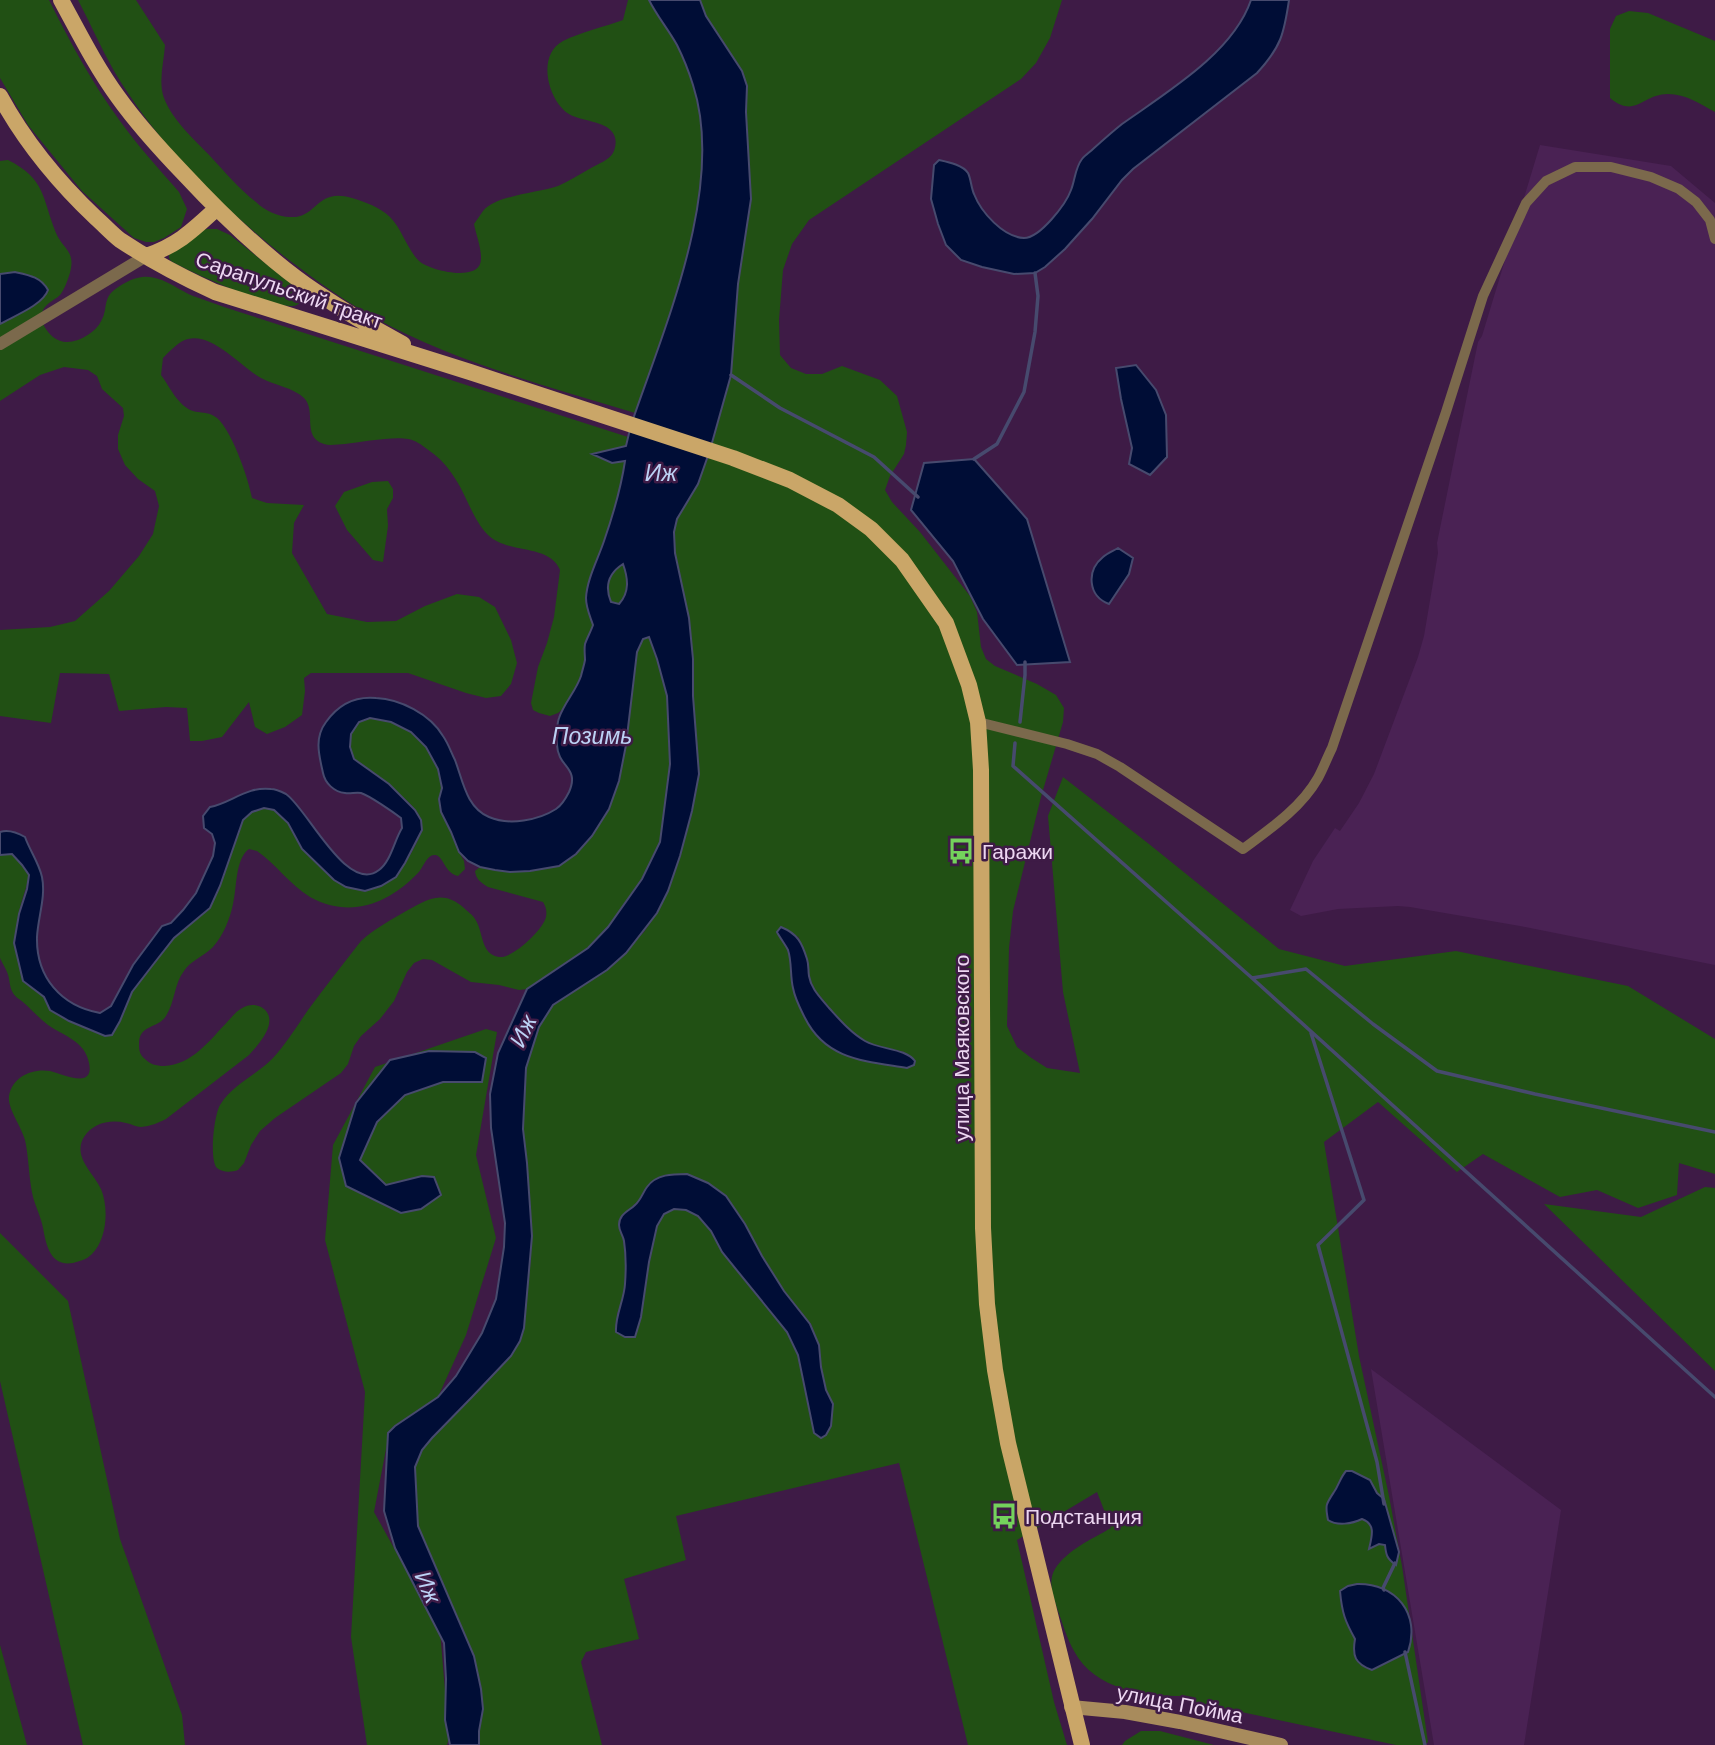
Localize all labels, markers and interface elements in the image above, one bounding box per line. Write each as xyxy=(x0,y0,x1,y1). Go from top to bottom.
street label: Сарапульский тракт xyxy=(193,247,386,333)
water label: Иж xyxy=(645,460,678,486)
water label: Позимь xyxy=(552,723,632,749)
bus stop icon: Гаражи xyxy=(946,836,976,866)
place label: Гаражи xyxy=(982,840,1053,863)
street label: улица Маяковского xyxy=(950,955,973,1141)
water label: Иж xyxy=(504,1010,542,1051)
bus stop icon: Подстанция xyxy=(989,1501,1019,1531)
place label: Подстанция xyxy=(1025,1505,1142,1528)
water label: Иж xyxy=(410,1567,447,1608)
street label: улица Пойма xyxy=(1115,1680,1245,1728)

